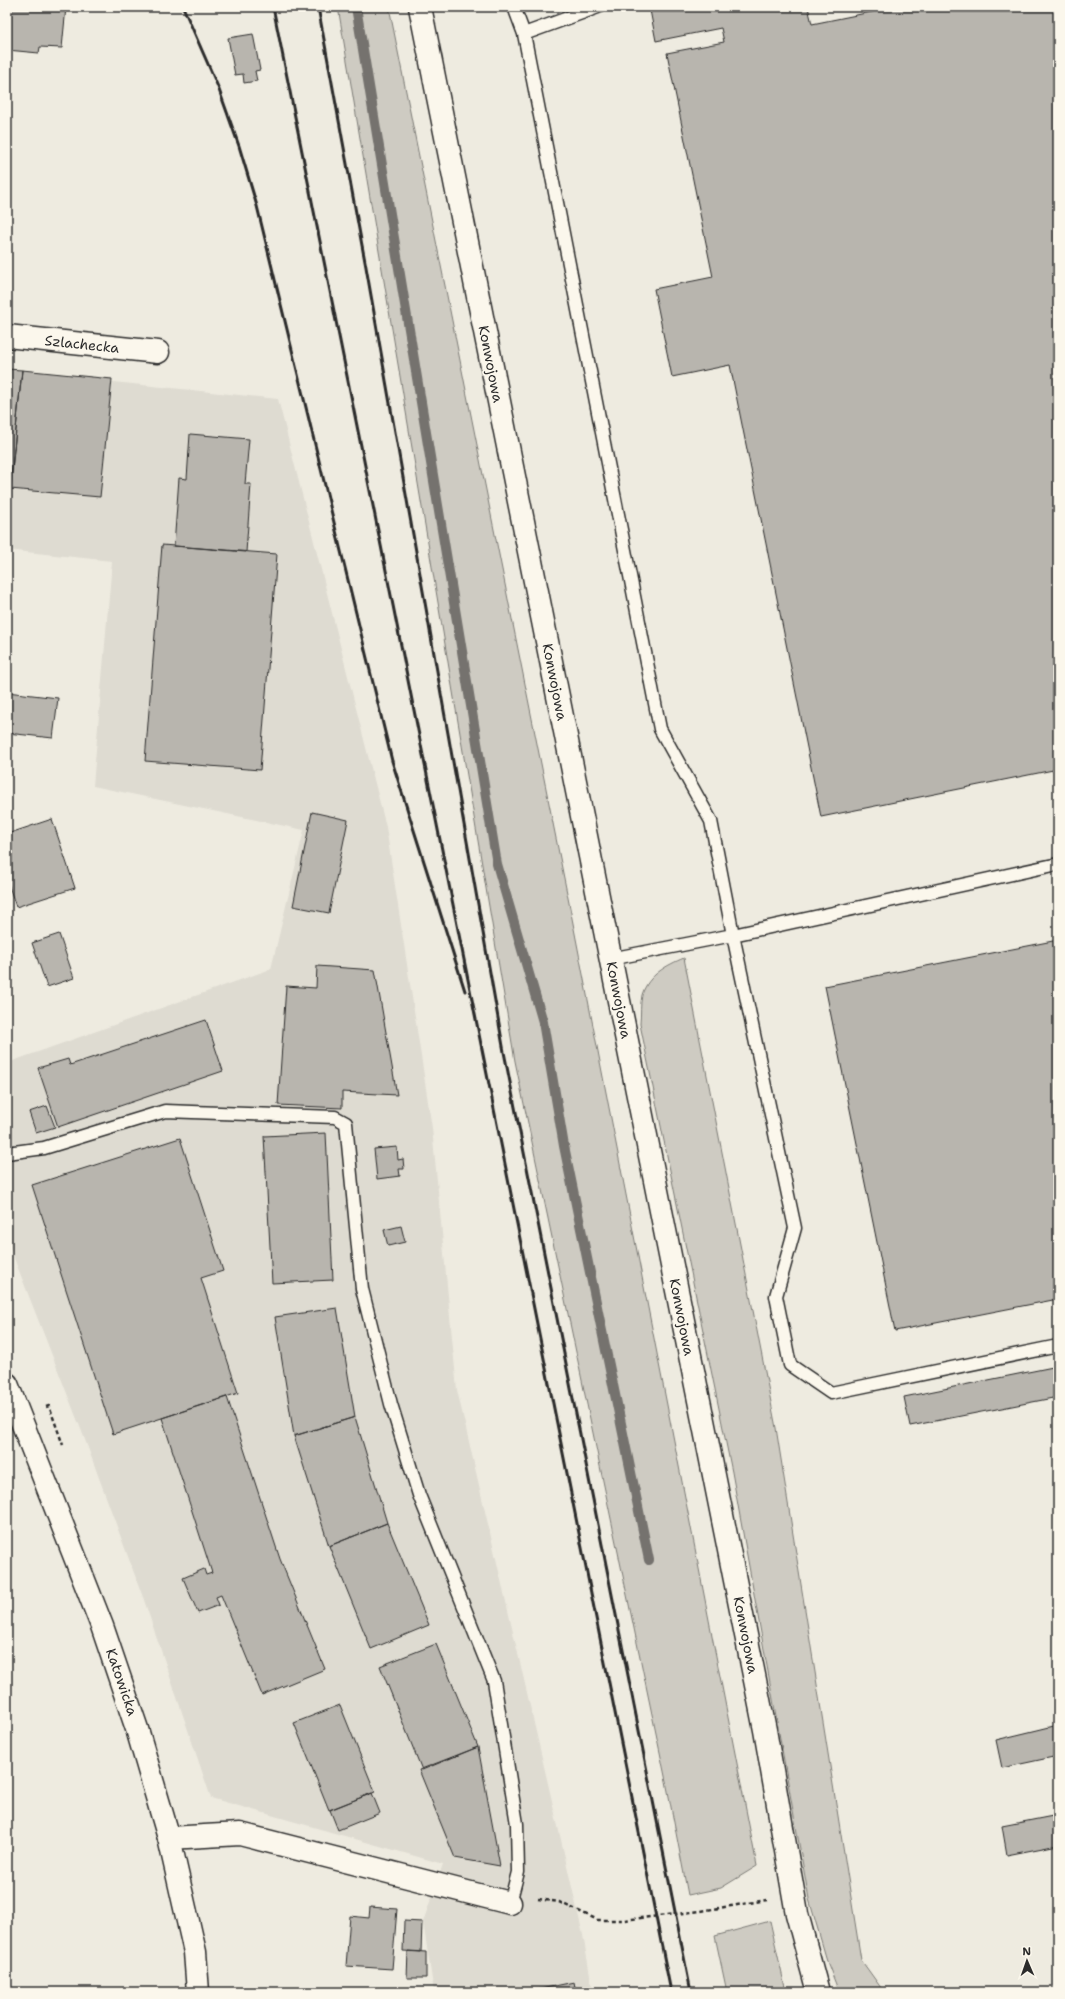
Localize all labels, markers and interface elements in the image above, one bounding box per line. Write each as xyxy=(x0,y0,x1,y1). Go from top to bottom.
street label: Konwojowa xyxy=(475,324,507,404)
street label: Szlachecka xyxy=(44,331,120,357)
street label: Konwojowa xyxy=(539,642,571,722)
street label: Konwojowa xyxy=(603,960,635,1040)
street label: Konwojowa xyxy=(666,1277,698,1357)
street label: Konwojowa xyxy=(730,1595,762,1675)
street label: Katowicka xyxy=(102,1646,142,1718)
north arrow xyxy=(1007,1941,1047,1981)
text: N xyxy=(1022,1944,1032,1959)

